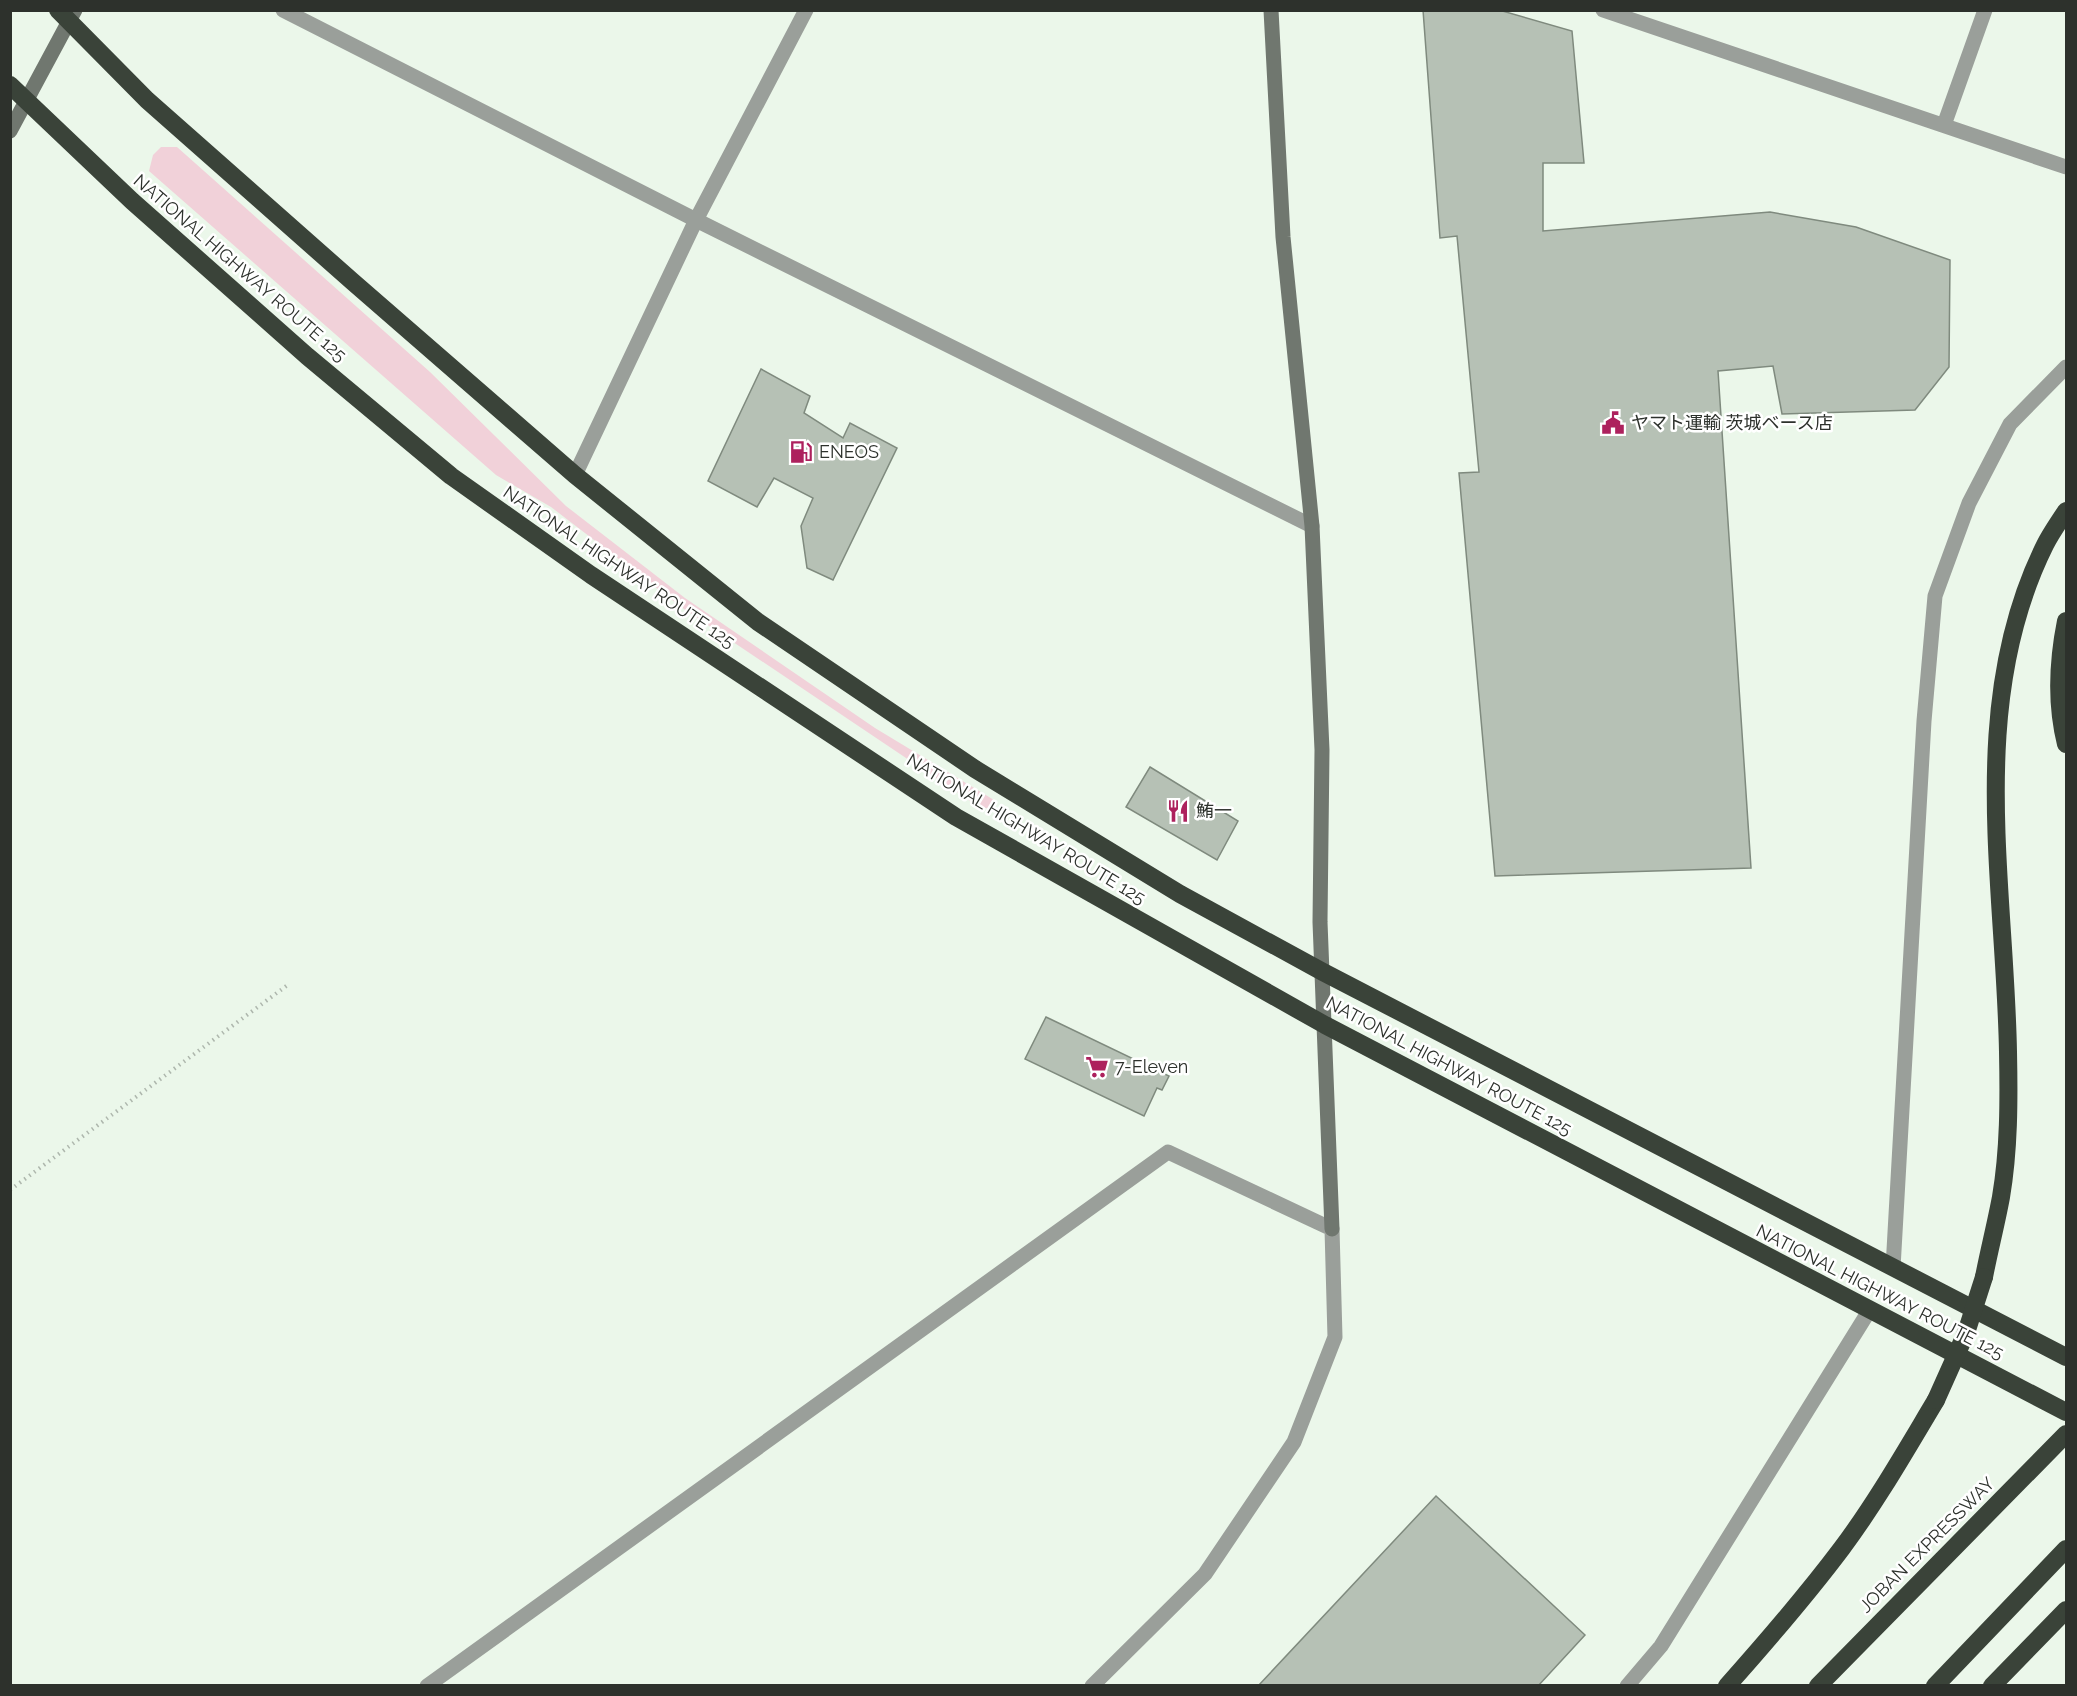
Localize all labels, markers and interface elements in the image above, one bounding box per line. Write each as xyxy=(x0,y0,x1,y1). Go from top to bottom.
street label: NATIONAL HIGHWAY ROUTE 125 xyxy=(130,170,351,366)
public building icon: ヤマト運輸 茨城ベース店 xyxy=(1600,410,1626,436)
place label: ヤマト運輸 茨城ベース店 xyxy=(1631,412,1833,433)
fuel station icon: ENEOS xyxy=(788,439,814,465)
place label: ENEOS xyxy=(819,441,879,462)
street label: NATIONAL HIGHWAY ROUTE 125 xyxy=(499,481,739,652)
street label: NATIONAL HIGHWAY ROUTE 125 xyxy=(903,749,1150,908)
restaurant icon: 鮪一 xyxy=(1165,798,1191,824)
place label: 鮪一 xyxy=(1196,800,1232,821)
street label: NATIONAL HIGHWAY ROUTE 125 xyxy=(1323,992,1576,1139)
supermarket icon: 7-Eleven xyxy=(1084,1054,1110,1080)
place label: 7-Eleven xyxy=(1115,1056,1188,1077)
street label: NATIONAL HIGHWAY ROUTE 125 xyxy=(1753,1220,2008,1363)
street label: JOBAN EXPRESSWAY xyxy=(1855,1473,1999,1617)

